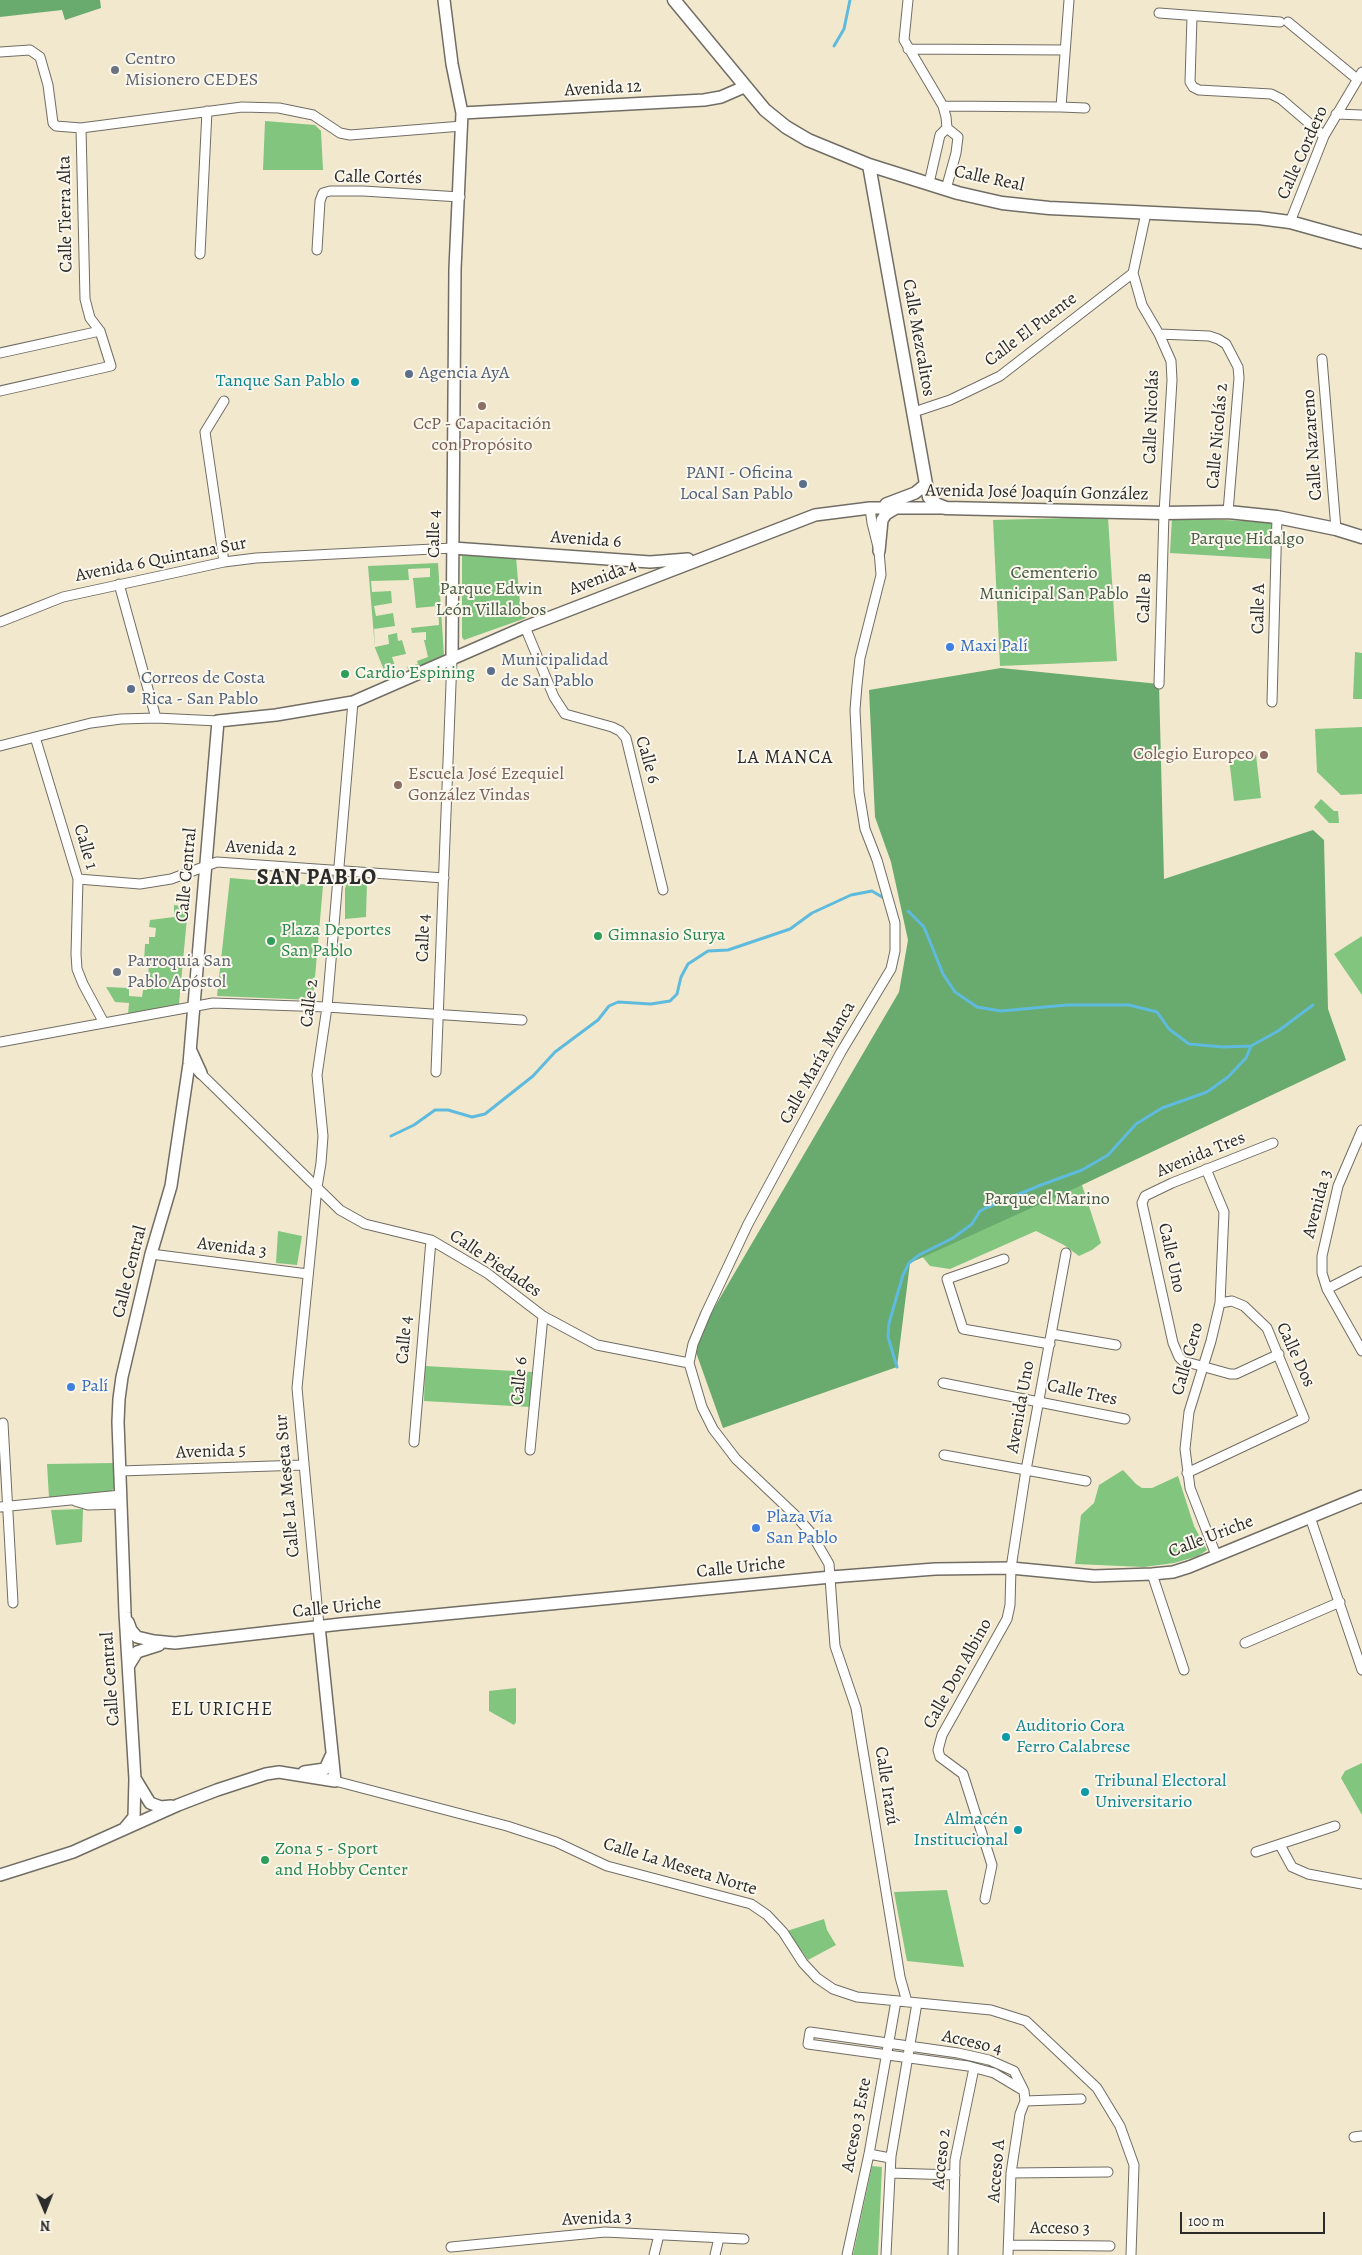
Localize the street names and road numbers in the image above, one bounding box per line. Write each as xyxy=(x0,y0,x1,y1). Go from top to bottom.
street label: Avenida 12 xyxy=(564,76,642,102)
street label: Calle Cordero xyxy=(1273,103,1333,203)
street label: Calle Tierra Alta xyxy=(54,155,78,273)
street label: Calle Real xyxy=(952,161,1026,197)
street label: Calle Cortés xyxy=(334,166,422,190)
street label: Calle Mezcalitos xyxy=(897,278,939,398)
street label: Calle El Puente xyxy=(980,288,1082,372)
street label: Calle Nicolás xyxy=(1140,370,1164,464)
street label: Calle Nicolás 2 xyxy=(1203,382,1233,490)
street label: Calle Nazareno xyxy=(1298,389,1328,501)
street label: Avenida José Joaquín González xyxy=(925,480,1149,506)
street label: Calle 4 xyxy=(424,510,446,558)
street label: Avenida 6 xyxy=(550,527,622,553)
street label: Avenida 6 Quintana Sur xyxy=(74,533,248,587)
street label: Avenida 4 xyxy=(566,555,640,601)
street label: Calle B xyxy=(1133,572,1157,624)
street label: Calle A xyxy=(1248,584,1270,634)
street label: Calle 6 xyxy=(630,734,664,786)
street label: Calle 1 xyxy=(68,822,102,872)
street label: Calle Central xyxy=(172,827,202,923)
street label: Avenida 2 xyxy=(225,836,297,862)
street label: Calle 4 xyxy=(412,914,436,962)
street label: Calle 2 xyxy=(296,978,324,1028)
street label: Calle María Manca xyxy=(775,998,861,1128)
street label: Avenida Tres xyxy=(1153,1127,1249,1183)
street label: Avenida 3 xyxy=(1299,1167,1337,1241)
street label: Calle Uno xyxy=(1153,1221,1189,1295)
street label: Calle Central xyxy=(108,1224,152,1320)
street label: Calle Piedades xyxy=(445,1225,545,1303)
street label: Avenida 3 xyxy=(196,1233,268,1263)
street label: Calle 4 xyxy=(392,1315,418,1365)
street label: Calle Dos xyxy=(1271,1319,1319,1391)
street label: Calle Cero xyxy=(1167,1320,1209,1398)
street label: Calle 6 xyxy=(507,1356,533,1406)
street label: Avenida Uno xyxy=(1002,1359,1040,1455)
street label: Calle Tres xyxy=(1045,1375,1119,1411)
street label: Calle La Meseta Sur xyxy=(271,1414,305,1558)
street label: Avenida 5 xyxy=(176,1440,246,1464)
street label: Calle Uriche xyxy=(1165,1511,1257,1563)
street label: Calle Uriche xyxy=(695,1553,787,1583)
street label: Calle Uriche xyxy=(291,1593,383,1623)
street label: Calle Don Albino xyxy=(919,1615,997,1733)
street label: Calle Central xyxy=(97,1631,125,1727)
street label: Calle Irazú xyxy=(869,1745,903,1827)
street label: Calle La Meseta Norte xyxy=(600,1833,760,1901)
street label: Acceso 4 xyxy=(940,2026,1004,2060)
street label: Acceso 3 Este xyxy=(837,2076,877,2174)
street label: Acceso 2 xyxy=(928,2127,956,2191)
street label: Acceso A xyxy=(983,2139,1011,2203)
street label: Avenida 3 xyxy=(562,2207,632,2231)
street label: Acceso 3 xyxy=(1030,2218,1090,2240)

